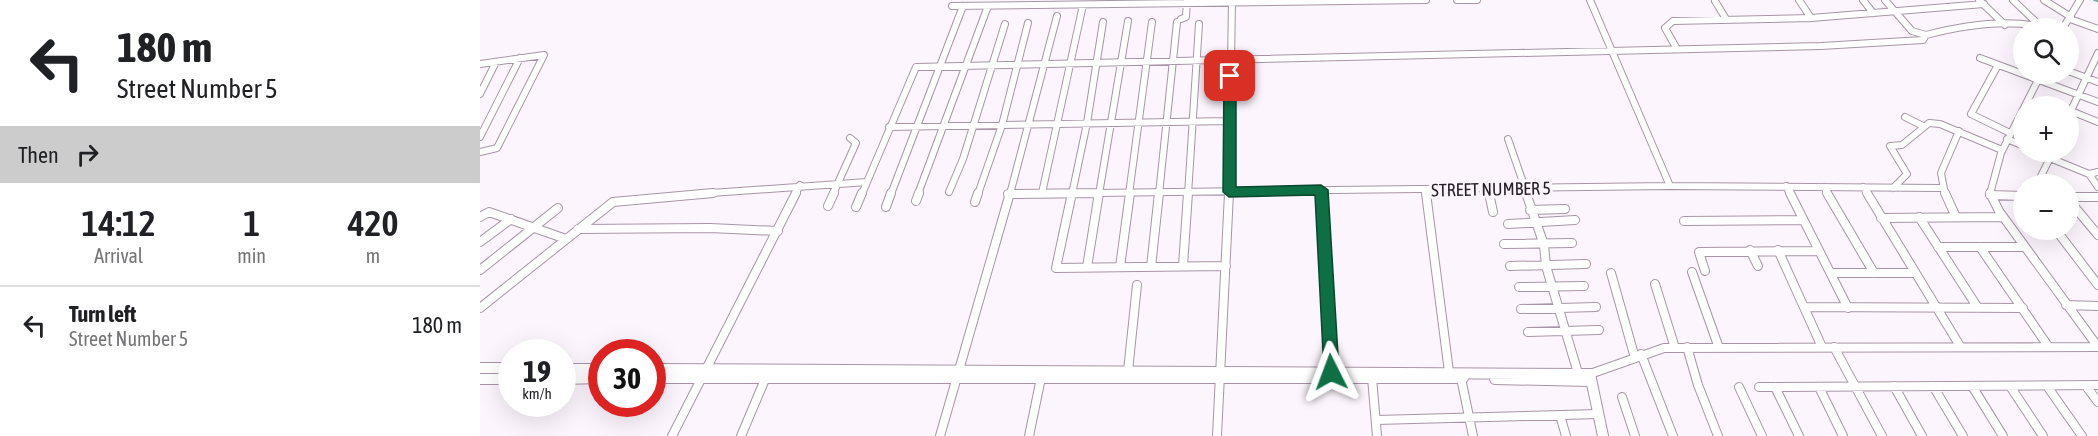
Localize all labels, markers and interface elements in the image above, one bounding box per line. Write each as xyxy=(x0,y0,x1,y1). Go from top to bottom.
map controls xyxy=(2013,18,2079,240)
button: search xyxy=(2013,18,2079,84)
text: 180 m xyxy=(117,23,212,71)
icon: left xyxy=(18,24,96,102)
pin xyxy=(1204,50,1255,101)
icon: arrive xyxy=(1213,59,1246,92)
text: Street Number 5 xyxy=(117,73,278,104)
button: + xyxy=(2013,96,2079,162)
icon: right xyxy=(71,138,104,171)
text: Then xyxy=(18,142,59,168)
button: − xyxy=(2013,174,2079,240)
street label: STREET NUMBER 5 xyxy=(1431,177,1551,201)
text: 14:12 xyxy=(82,202,156,244)
text: 1 xyxy=(243,202,260,244)
text: 420 xyxy=(348,202,398,244)
text: Arrival xyxy=(94,244,143,267)
text: min xyxy=(237,244,266,267)
text: m xyxy=(366,244,380,267)
text: Turn left xyxy=(69,301,136,327)
icon: left xyxy=(18,309,51,342)
text: 180 m xyxy=(412,312,462,338)
text: Street Number 5 xyxy=(69,327,188,350)
speed limit sign: 30 xyxy=(588,339,666,417)
position arrow xyxy=(1299,340,1363,404)
text: 19 xyxy=(523,354,551,388)
text: km/h xyxy=(522,385,552,402)

